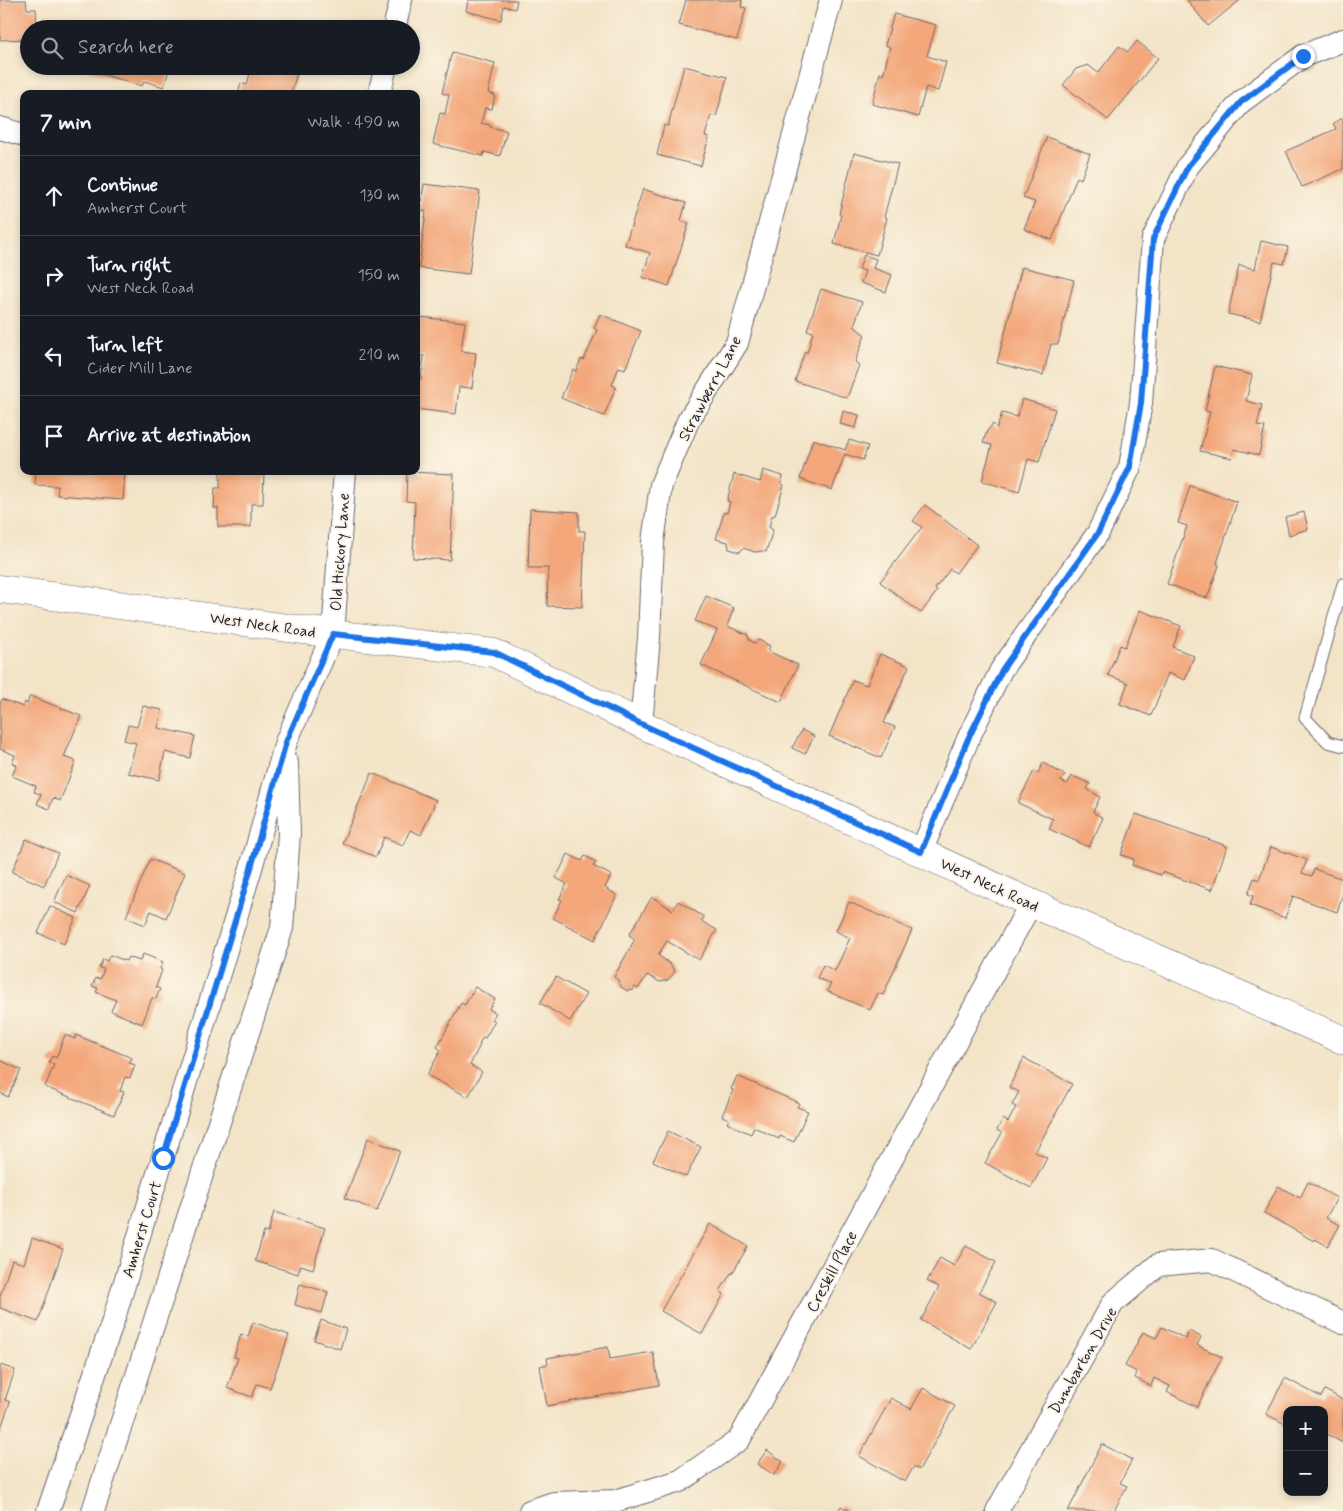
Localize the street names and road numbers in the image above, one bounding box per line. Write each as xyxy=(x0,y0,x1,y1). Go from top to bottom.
street label: Strawberry Lane xyxy=(674,332,747,445)
street label: Old Hickory Lane xyxy=(326,492,355,612)
street label: West Neck Road xyxy=(208,608,317,643)
street label: West Neck Road xyxy=(936,853,1042,917)
street label: Amherst Court xyxy=(118,1178,167,1280)
street label: Creskill Place xyxy=(802,1227,863,1316)
street label: Dumbarton Drive xyxy=(1044,1303,1122,1418)

